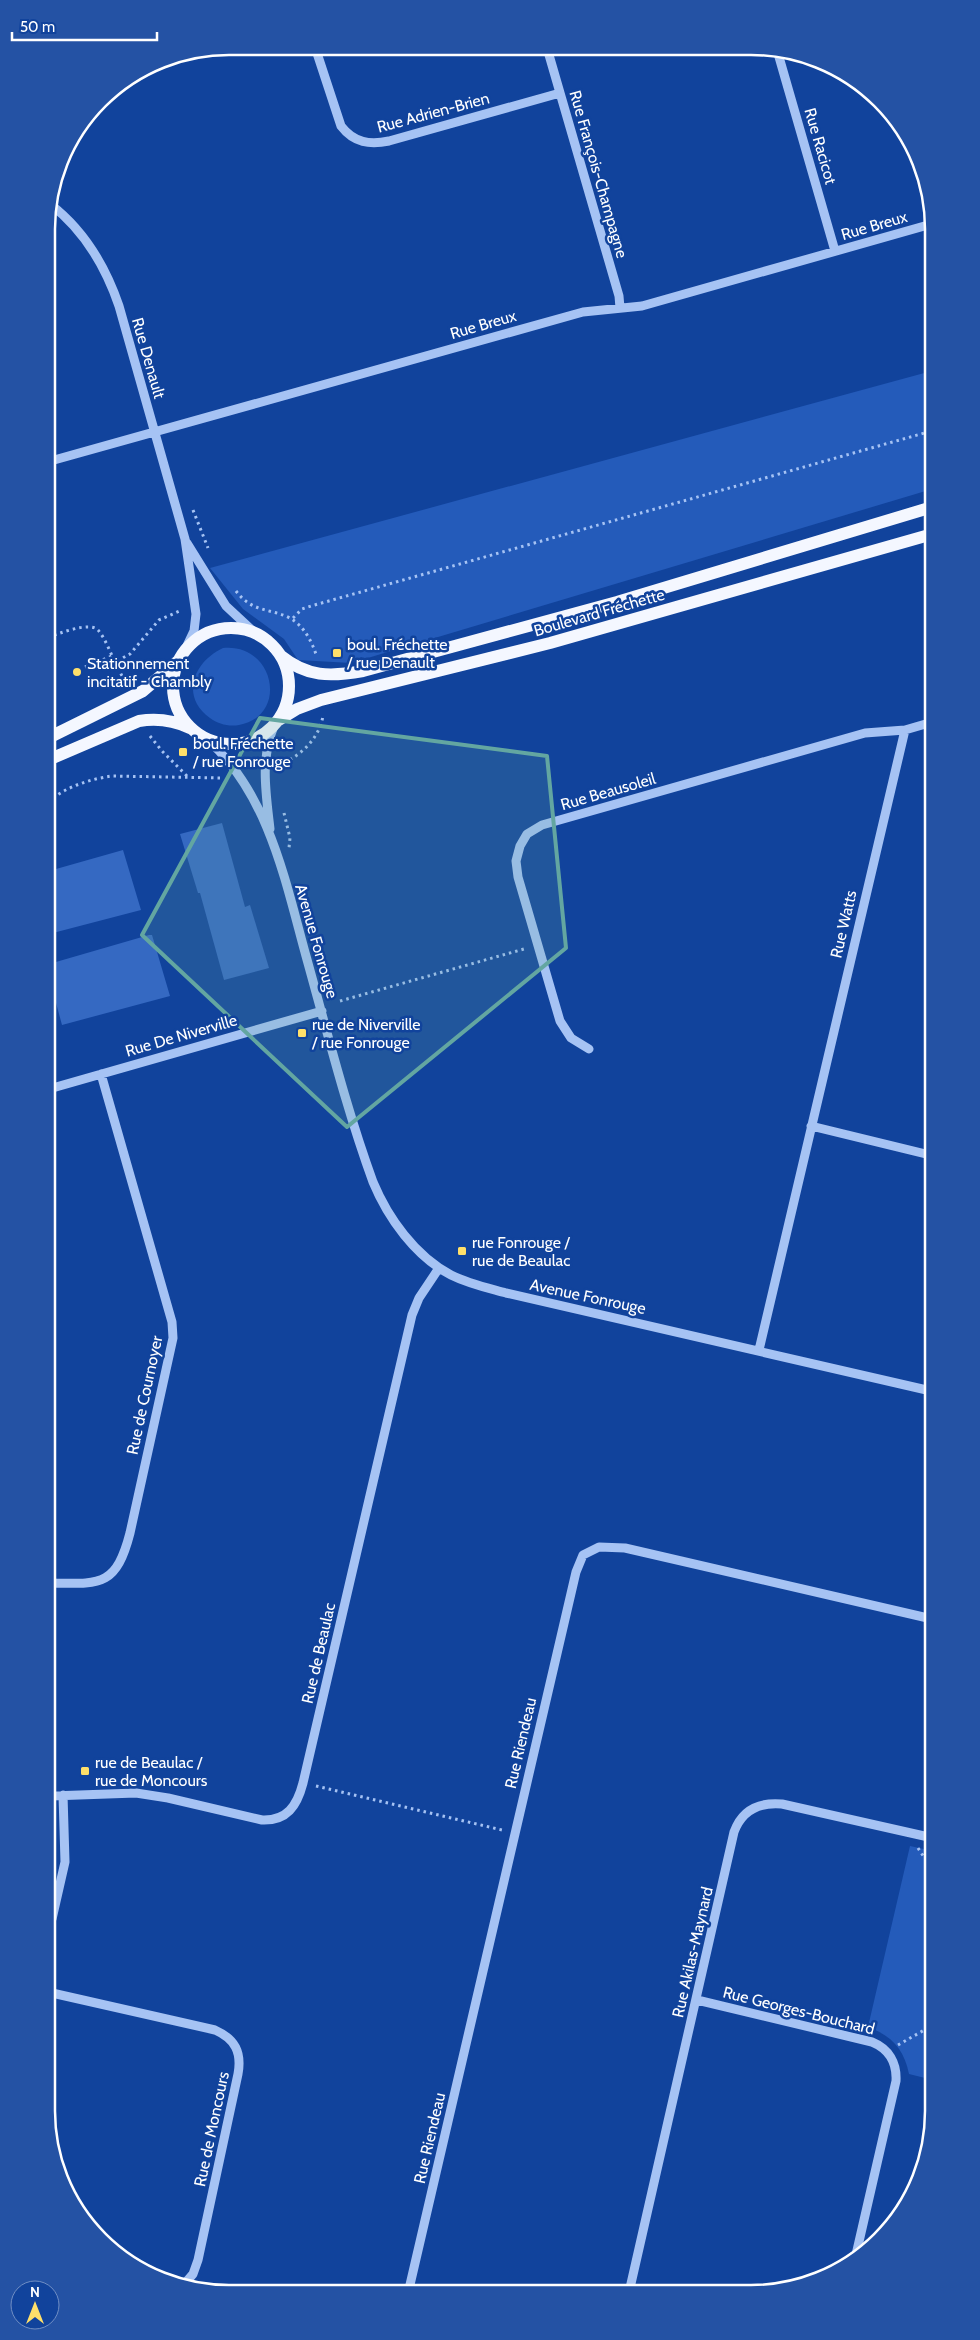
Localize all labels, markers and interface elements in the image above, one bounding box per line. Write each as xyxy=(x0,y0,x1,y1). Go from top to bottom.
scale bar xyxy=(12,10,158,42)
text: 50 m xyxy=(20,18,55,36)
street label: Rue Adrien-Brien xyxy=(375,88,491,137)
street label: Rue François-Champagne xyxy=(565,88,632,260)
street label: Rue Racicot xyxy=(801,106,841,187)
street label: Rue Breux xyxy=(839,207,910,244)
street label: Rue Breux xyxy=(448,306,519,343)
street label: Rue Denault xyxy=(128,315,169,401)
street label: Boulevard Fréchette xyxy=(532,585,667,640)
place label: boul. Fréchette / rue Denault xyxy=(346,635,448,672)
marker: boul. Fréchette / rue Denault xyxy=(331,647,343,659)
place label: Stationnement incitatif - Chambly xyxy=(87,654,212,691)
marker: Stationnement incitatif - Chambly xyxy=(71,666,83,678)
place label: boul. Fréchette / rue Fonrouge xyxy=(192,734,294,771)
marker: boul. Fréchette / rue Fonrouge xyxy=(177,746,189,758)
street label: Rue Beausoleil xyxy=(558,769,658,814)
street label: Avenue Fonrouge xyxy=(291,882,342,1000)
street label: Rue Watts xyxy=(826,888,861,960)
street label: Rue De Niverville xyxy=(123,1010,239,1061)
place label: rue de Niverville / rue Fonrouge xyxy=(311,1015,420,1052)
marker: rue de Niverville / rue Fonrouge xyxy=(296,1027,308,1039)
place label: rue Fonrouge / rue de Beaulac xyxy=(472,1233,570,1270)
marker: rue Fonrouge / rue de Beaulac xyxy=(456,1245,468,1257)
street label: Avenue Fonrouge xyxy=(528,1275,648,1318)
street label: Rue de Cournoyer xyxy=(123,1333,167,1456)
street label: Rue de Beaulac xyxy=(298,1601,339,1705)
street label: Rue Riendeau xyxy=(501,1696,540,1790)
place label: rue de Beaulac / rue de Moncours xyxy=(95,1753,208,1790)
marker: rue de Beaulac / rue de Moncours xyxy=(79,1765,91,1777)
street label: Rue Akilas-Maynard xyxy=(668,1885,717,2019)
street label: Rue Georges-Bouchard xyxy=(721,1982,877,2039)
street label: Rue de Moncours xyxy=(190,2070,233,2188)
street label: Rue Riendeau xyxy=(410,2091,449,2185)
north arrow xyxy=(10,2280,60,2330)
text: N xyxy=(30,2283,40,2301)

